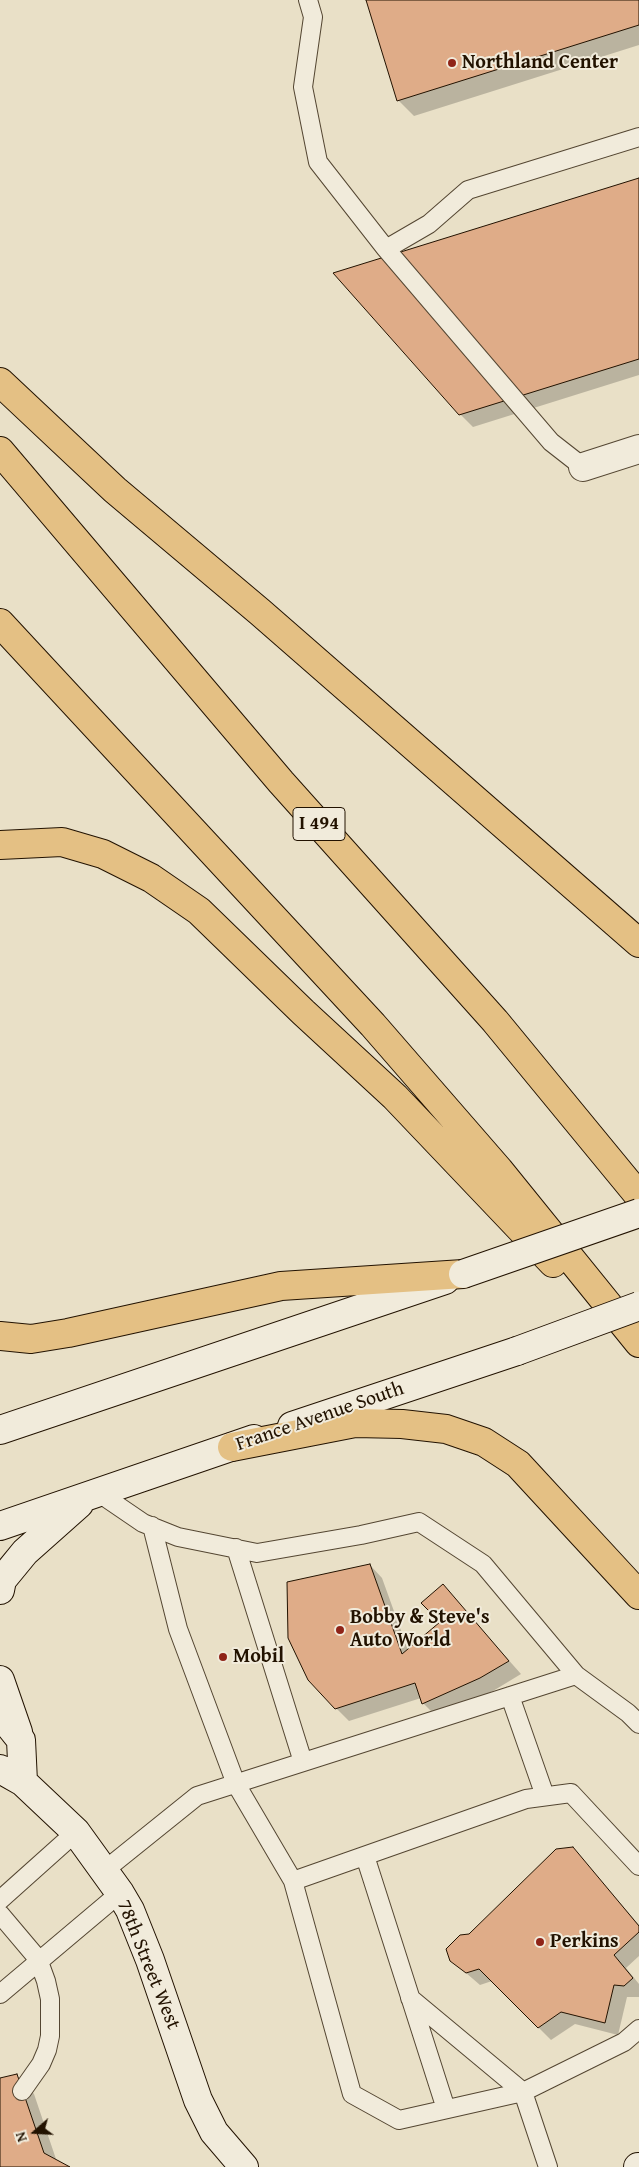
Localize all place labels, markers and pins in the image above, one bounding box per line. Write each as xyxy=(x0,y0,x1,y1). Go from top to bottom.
place label: Northland Center xyxy=(462,51,618,75)
marker: Northland Center xyxy=(446,57,458,69)
place label: Bobby & Steve's Auto World xyxy=(350,1606,490,1653)
marker: Bobby & Steve's Auto World xyxy=(334,1624,346,1636)
place label: Mobil xyxy=(233,1645,284,1669)
marker: Mobil xyxy=(217,1651,229,1663)
place label: Perkins xyxy=(550,1930,619,1954)
marker: Perkins xyxy=(534,1936,546,1948)

